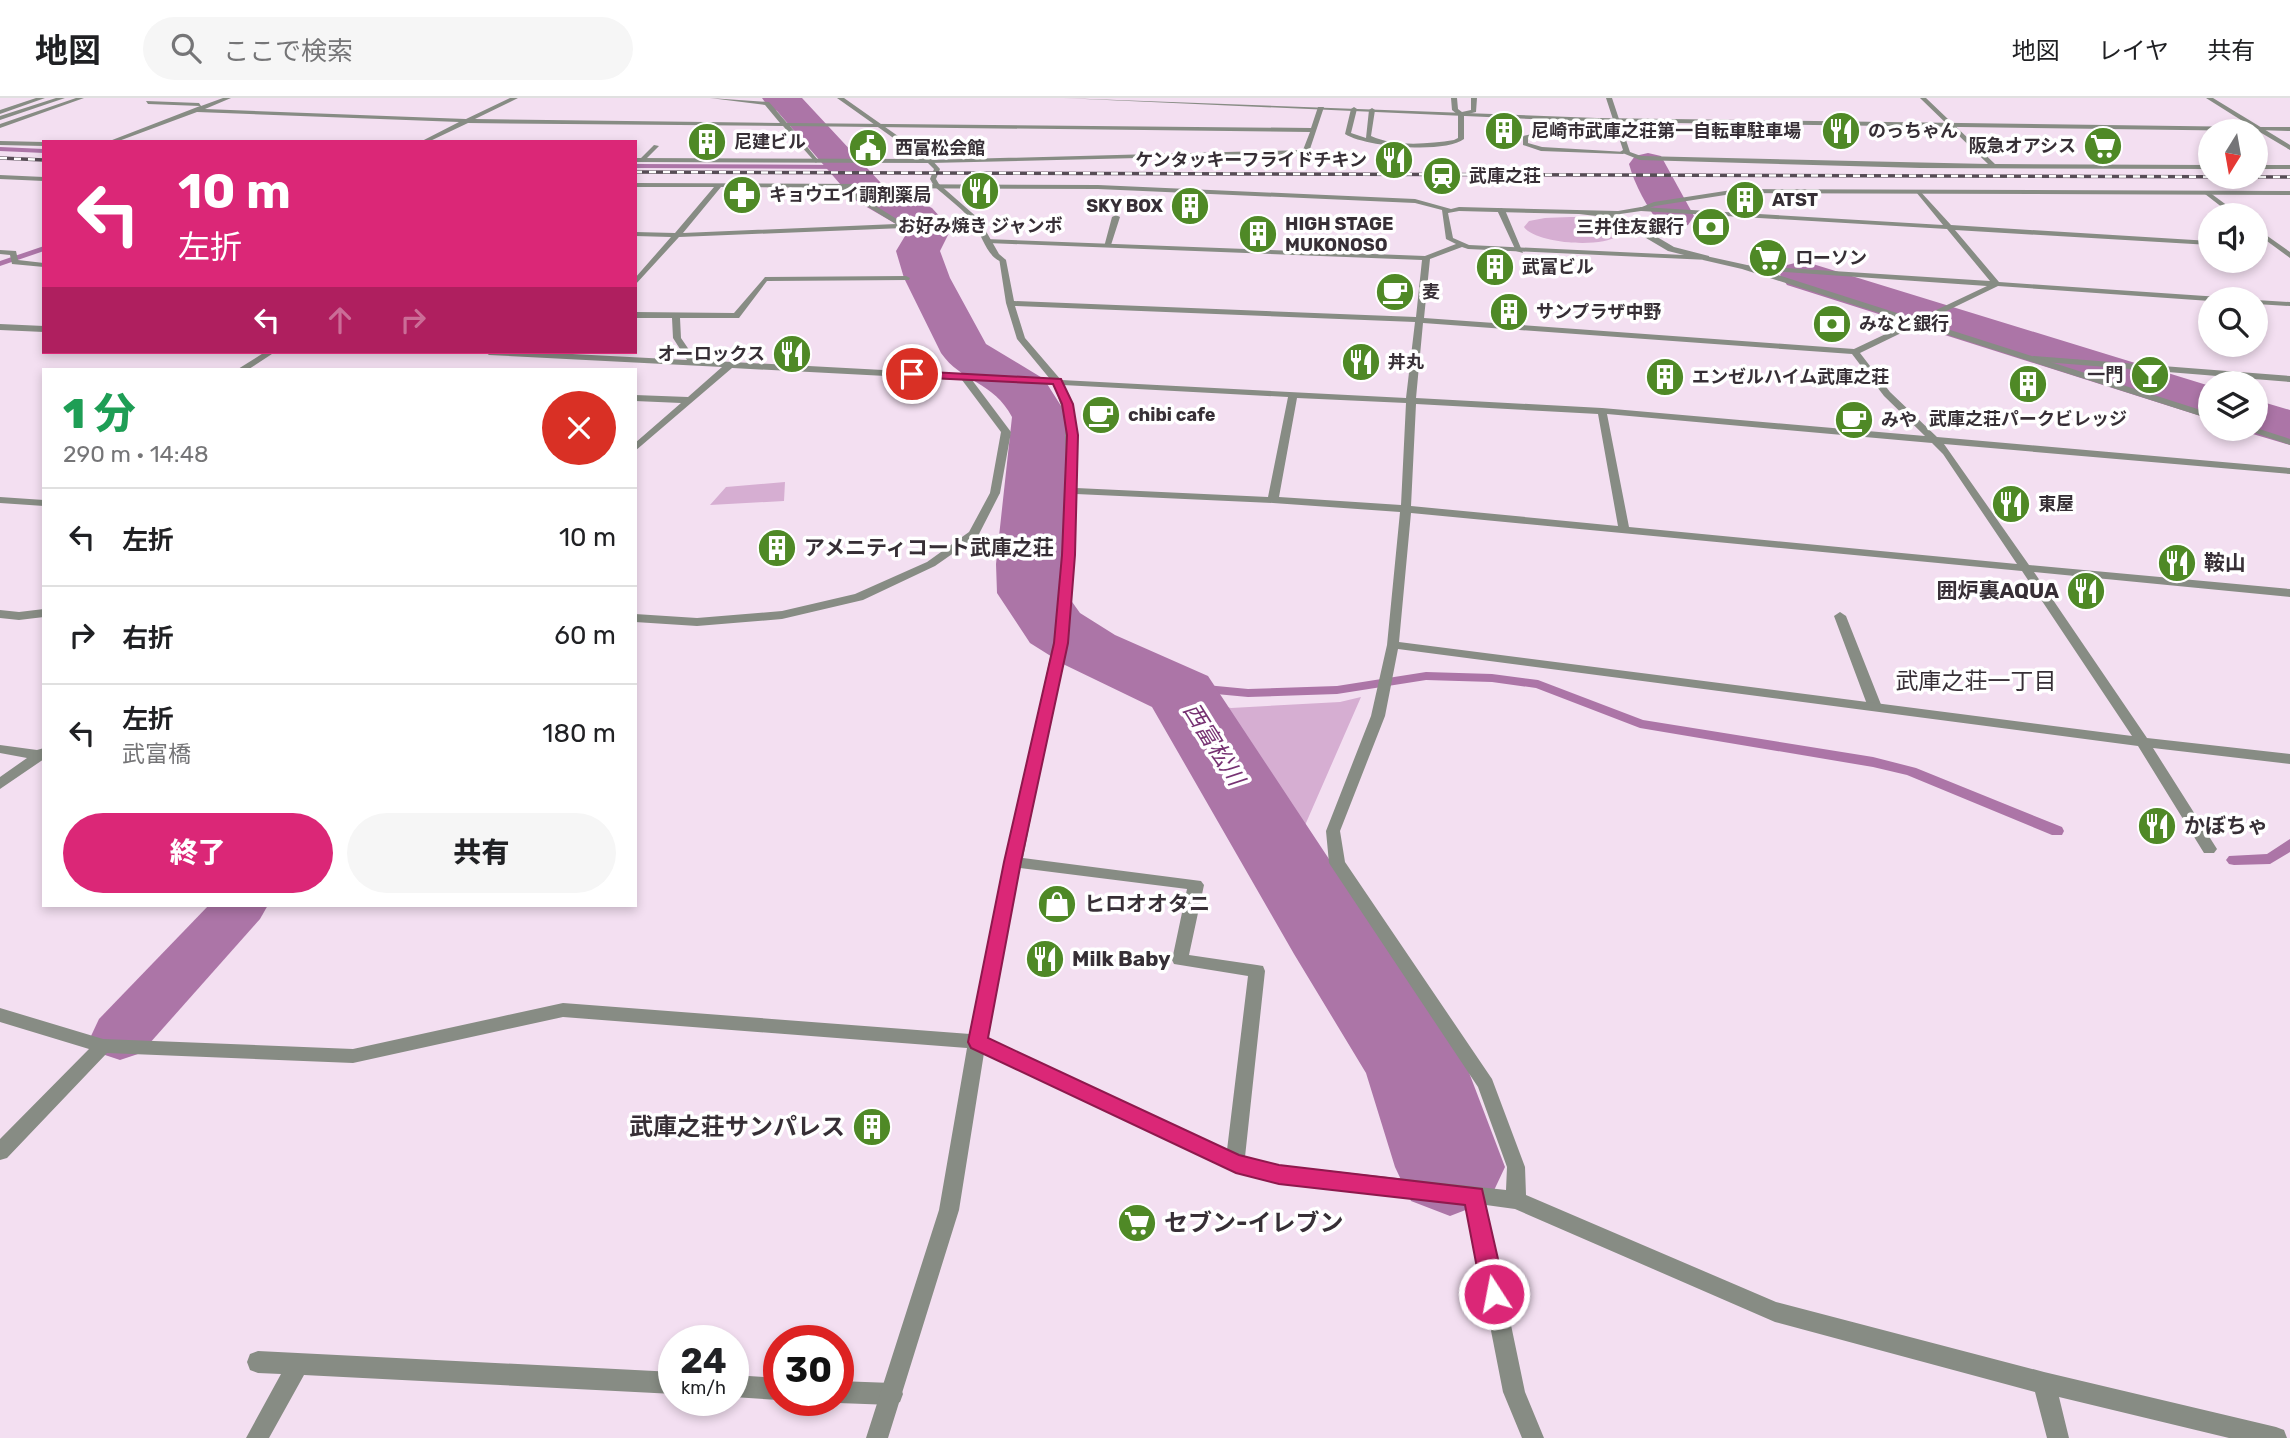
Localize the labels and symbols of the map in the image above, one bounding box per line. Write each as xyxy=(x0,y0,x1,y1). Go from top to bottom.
building icon: 尼崎市武庫之荘第一自転車駐車場 xyxy=(1483,110,1525,152)
restaurant icon: のっちゃん xyxy=(1820,110,1862,152)
north arrow xyxy=(2198,119,2268,189)
place label: 尼崎市武庫之荘第一自転車駐車場 xyxy=(1531,120,1801,142)
place label: のっちゃん xyxy=(1868,120,1958,142)
building icon: 尼建ビル xyxy=(686,121,728,163)
supermarket icon: 阪急オアシス xyxy=(2082,125,2124,167)
public building icon: 西富松会館 xyxy=(847,127,889,169)
place label: 尼建ビル xyxy=(734,131,806,153)
place label: 阪急オアシス xyxy=(1969,135,2076,157)
place label: 西富松会館 xyxy=(895,137,985,159)
restaurant icon: ケンタッキーフライドチキン xyxy=(1373,139,1415,181)
place label: ケンタッキーフライドチキン xyxy=(1135,149,1367,171)
station icon: 武庫之荘 xyxy=(1421,155,1463,197)
place label: 武庫之荘 xyxy=(1469,165,1541,187)
restaurant icon: お好み焼き ジャンボ xyxy=(959,170,1001,212)
pharmacy icon: キョウエイ調剤薬局 xyxy=(721,174,763,216)
building icon: ATST xyxy=(1724,179,1766,221)
place label: キョウエイ調剤薬局 xyxy=(769,184,931,206)
building icon: SKY BOX xyxy=(1169,185,1211,227)
place label: ATST xyxy=(1772,189,1818,211)
place label: SKY BOX xyxy=(1086,195,1164,217)
bank icon: 三井住友銀行 xyxy=(1690,206,1732,248)
building icon: HIGH STAGE MUKONOSO xyxy=(1237,213,1279,255)
place label: HIGH STAGE MUKONOSO xyxy=(1285,213,1393,256)
place label: お好み焼き ジャンボ xyxy=(898,215,1062,237)
place label: 三井住友銀行 xyxy=(1576,216,1684,238)
supermarket icon: ローソン xyxy=(1747,237,1789,279)
building icon: 武富ビル xyxy=(1474,246,1516,288)
place label: ローソン xyxy=(1795,247,1867,269)
place label: 武富ビル xyxy=(1522,256,1594,278)
cafe icon: 麦 xyxy=(1374,271,1416,313)
place label: 麦 xyxy=(1422,281,1440,303)
building icon: サンプラザ中野 xyxy=(1488,291,1530,333)
place label: サンプラザ中野 xyxy=(1536,301,1661,323)
bank icon: みなと銀行 xyxy=(1811,303,1853,345)
place label: みなと銀行 xyxy=(1859,313,1949,335)
restaurant icon: オーロックス xyxy=(771,333,813,375)
restaurant icon: 丼丸 xyxy=(1340,341,1382,383)
place label: オーロックス xyxy=(658,343,765,365)
pin xyxy=(882,344,942,404)
place label: 丼丸 xyxy=(1388,351,1424,373)
bar icon: 一門 xyxy=(2129,354,2171,396)
building icon: エンゼルハイム武庫之荘 xyxy=(1644,356,1686,398)
building icon: 武庫之荘パークビレッジ xyxy=(2007,363,2049,405)
place label: 一門 xyxy=(2087,364,2123,386)
place label: エンゼルハイム武庫之荘 xyxy=(1692,366,1889,388)
cafe icon: chibi cafe xyxy=(1080,394,1122,436)
cafe icon: みや xyxy=(1833,399,1875,441)
place label: chibi cafe xyxy=(1128,404,1216,426)
place label: 武庫之荘パークビレッジ xyxy=(1929,408,2127,430)
place label: みや xyxy=(1881,409,1917,431)
restaurant icon: 東屋 xyxy=(1990,483,2032,525)
place label: 東屋 xyxy=(2038,493,2074,515)
building icon: アメニティコート武庫之荘 xyxy=(756,527,798,569)
place label: アメニティコート武庫之荘 xyxy=(804,535,1054,560)
restaurant icon: 鞍山 xyxy=(2156,542,2198,584)
place label: 鞍山 xyxy=(2204,550,2246,575)
restaurant icon: 囲炉裏AQUA xyxy=(2065,570,2107,612)
place label: 囲炉裏AQUA xyxy=(1936,578,2059,603)
district label: 武庫之荘一丁目 xyxy=(1896,667,2057,695)
water label: 西富松川 xyxy=(1178,698,1252,793)
restaurant icon: かぼちゃ xyxy=(2136,805,2178,847)
place label: かぼちゃ xyxy=(2184,813,2268,838)
shop icon: ヒロオオタニ xyxy=(1036,883,1078,925)
place label: ヒロオオタニ xyxy=(1084,891,1210,916)
restaurant icon: Milk Baby xyxy=(1024,938,1066,980)
place label: Milk Baby xyxy=(1072,946,1171,971)
building icon: 武庫之荘サンパレス xyxy=(851,1106,893,1148)
place label: 武庫之荘サンパレス xyxy=(629,1113,845,1141)
supermarket icon: セブン-イレブン xyxy=(1116,1202,1158,1244)
place label: セブン-イレブン xyxy=(1164,1209,1343,1237)
position arrow xyxy=(1457,1257,1531,1331)
speed limit sign: 30 xyxy=(763,1325,854,1416)

